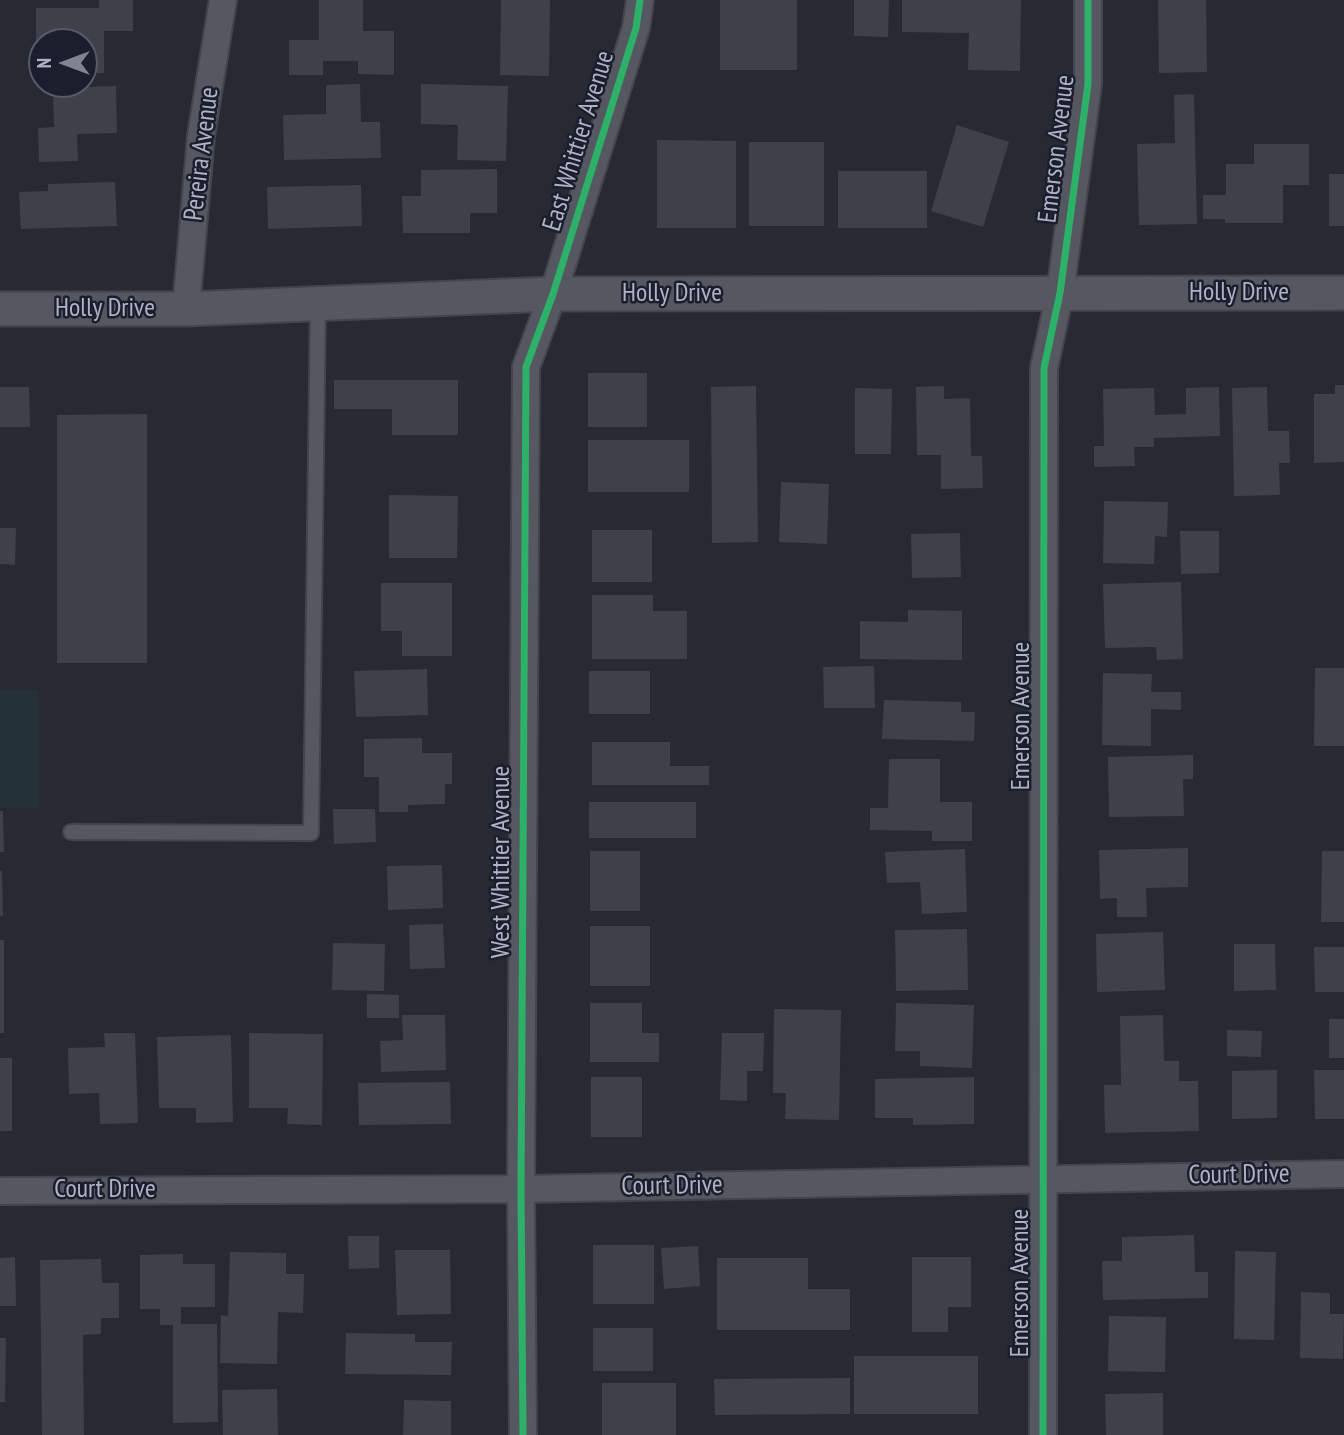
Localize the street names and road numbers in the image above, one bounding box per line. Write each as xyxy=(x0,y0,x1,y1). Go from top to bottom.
street label: East Whittier Avenue xyxy=(537,47,621,235)
street label: Emerson Avenue xyxy=(1032,73,1082,225)
street label: Pereira Avenue xyxy=(178,86,226,222)
street label: Holly Drive xyxy=(1189,277,1289,309)
street label: Holly Drive xyxy=(622,278,722,310)
street label: Holly Drive xyxy=(55,293,155,325)
street label: Emerson Avenue xyxy=(1006,642,1038,790)
street label: West Whittier Avenue xyxy=(486,766,518,958)
street label: Court Drive xyxy=(1188,1159,1290,1191)
street label: Court Drive xyxy=(621,1170,723,1202)
street label: Court Drive xyxy=(54,1174,156,1206)
street label: Emerson Avenue xyxy=(1005,1209,1037,1357)

